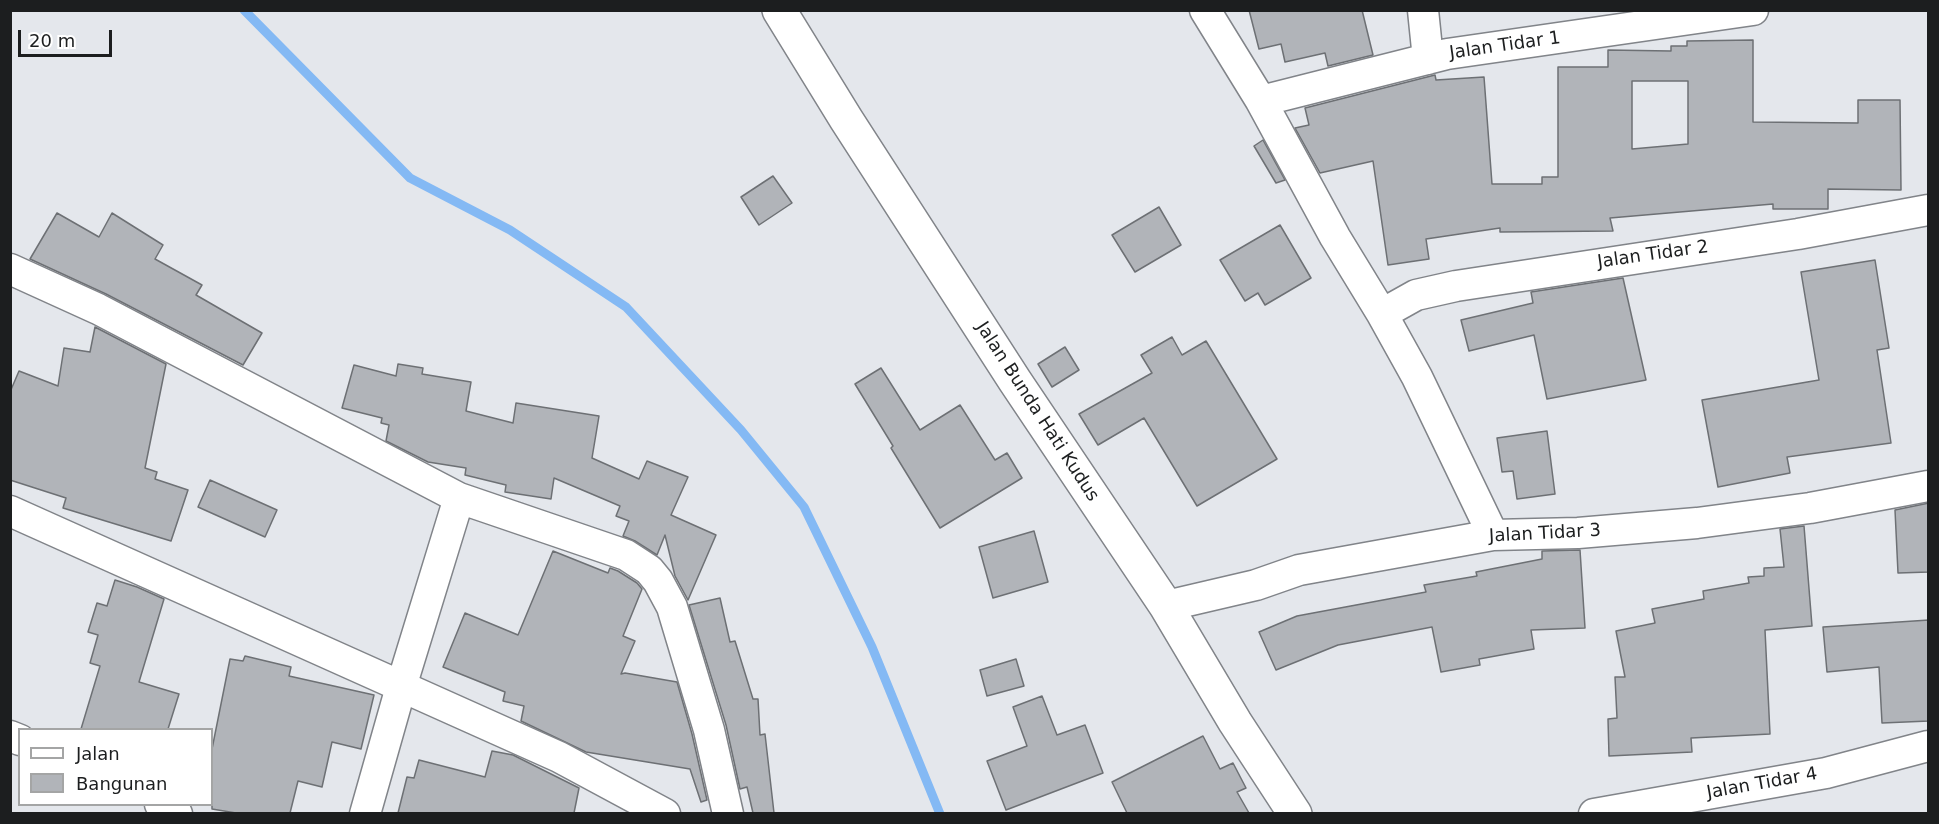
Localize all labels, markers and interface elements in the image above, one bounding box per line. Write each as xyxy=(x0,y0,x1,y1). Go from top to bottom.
scale bar xyxy=(21,18,116,56)
street label: Jalan Tidar 1 xyxy=(1448,28,1562,64)
text: 20 m xyxy=(29,30,75,51)
street label: Jalan Tidar 2 xyxy=(1596,237,1710,273)
street label: Jalan Bunda Hati Kudus xyxy=(971,318,1103,506)
street label: Jalan Tidar 3 xyxy=(1489,520,1601,548)
legend xyxy=(18,728,213,806)
text: Jalan xyxy=(76,743,120,764)
street label: Jalan Tidar 4 xyxy=(1705,764,1819,804)
text: Bangunan xyxy=(76,773,167,794)

